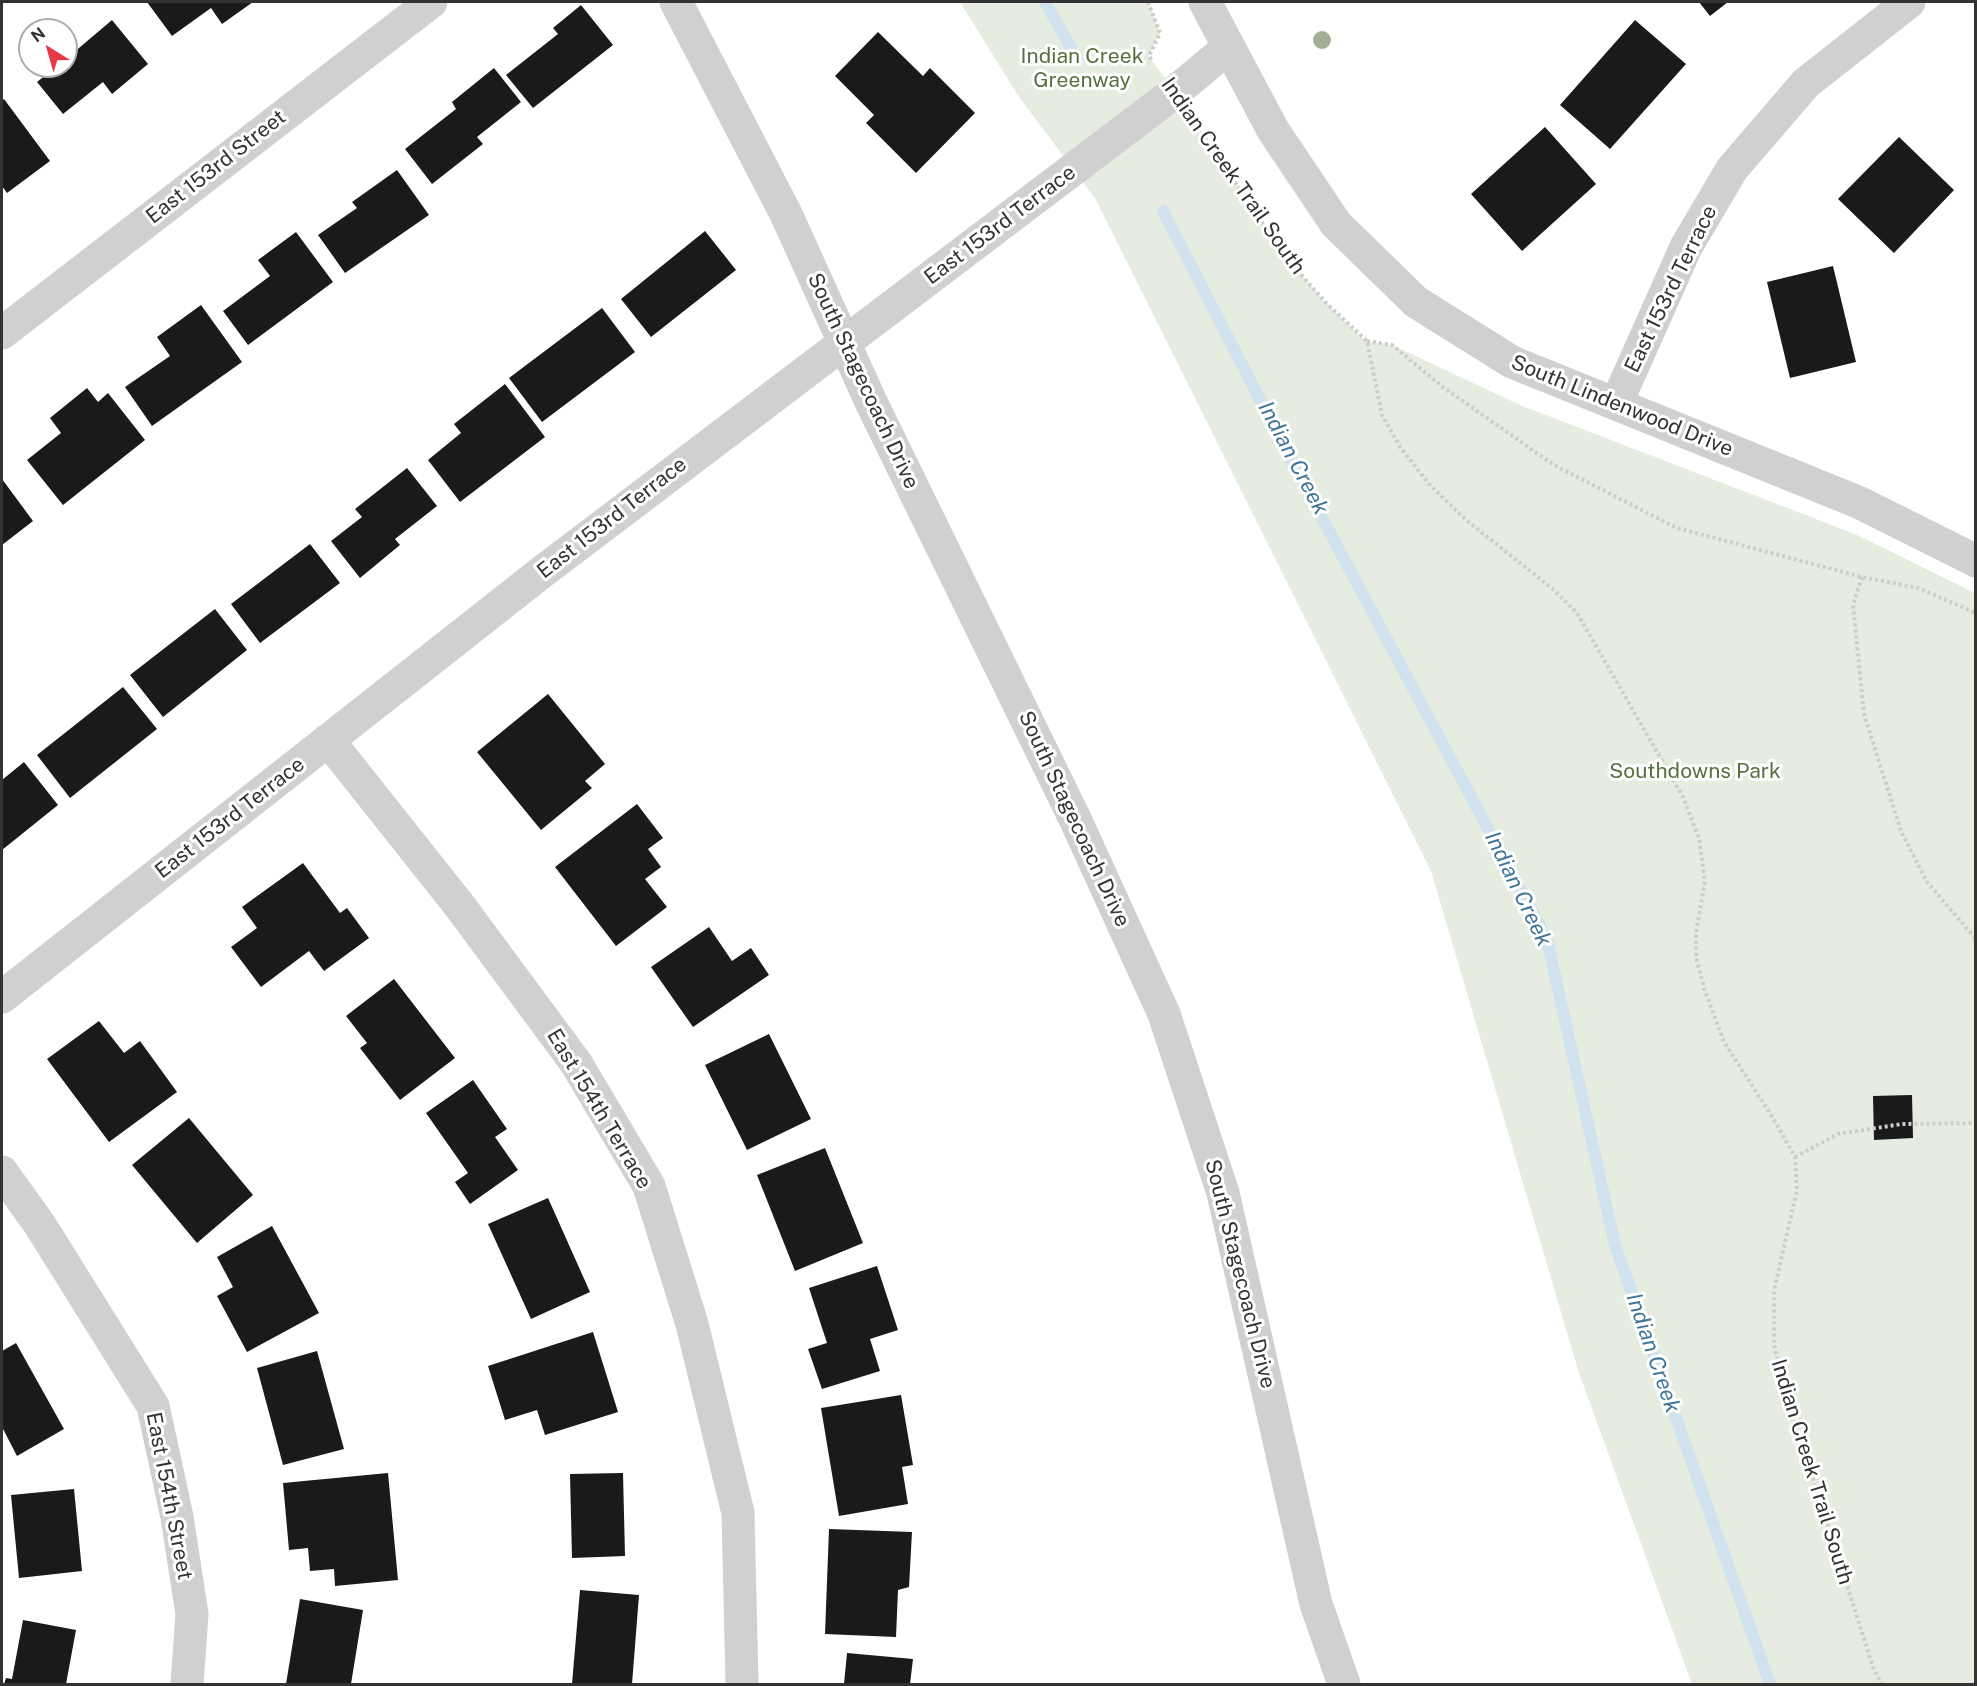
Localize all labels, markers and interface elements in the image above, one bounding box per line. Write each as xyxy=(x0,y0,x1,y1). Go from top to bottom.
north arrow xyxy=(18,18,78,78)
text: N xyxy=(27,23,49,46)
park label: Indian Creek Greenway xyxy=(1021,44,1143,94)
street label: Indian Creek Trail South xyxy=(1155,73,1311,279)
street label: East 153rd Street xyxy=(141,105,291,229)
street label: East 153rd Terrace xyxy=(919,160,1081,290)
street label: East 153rd Terrace xyxy=(1620,201,1722,377)
street label: South Stagecoach Drive xyxy=(802,269,924,493)
street label: South Lindenwood Drive xyxy=(1507,350,1737,462)
water label: Indian Creek xyxy=(1252,397,1334,519)
street label: East 153rd Terrace xyxy=(532,452,692,584)
street label: South Stagecoach Drive xyxy=(1013,707,1135,931)
street label: East 153rd Terrace xyxy=(150,752,310,884)
park label: Southdowns Park xyxy=(1609,759,1781,785)
water label: Indian Creek xyxy=(1479,827,1557,951)
street label: East 154th Terrace xyxy=(541,1024,657,1194)
street label: South Stagecoach Drive xyxy=(1199,1157,1281,1391)
water label: Indian Creek xyxy=(1620,1290,1686,1416)
street label: Indian Creek Trail South xyxy=(1766,1356,1858,1588)
street label: East 154th Street xyxy=(140,1410,198,1582)

